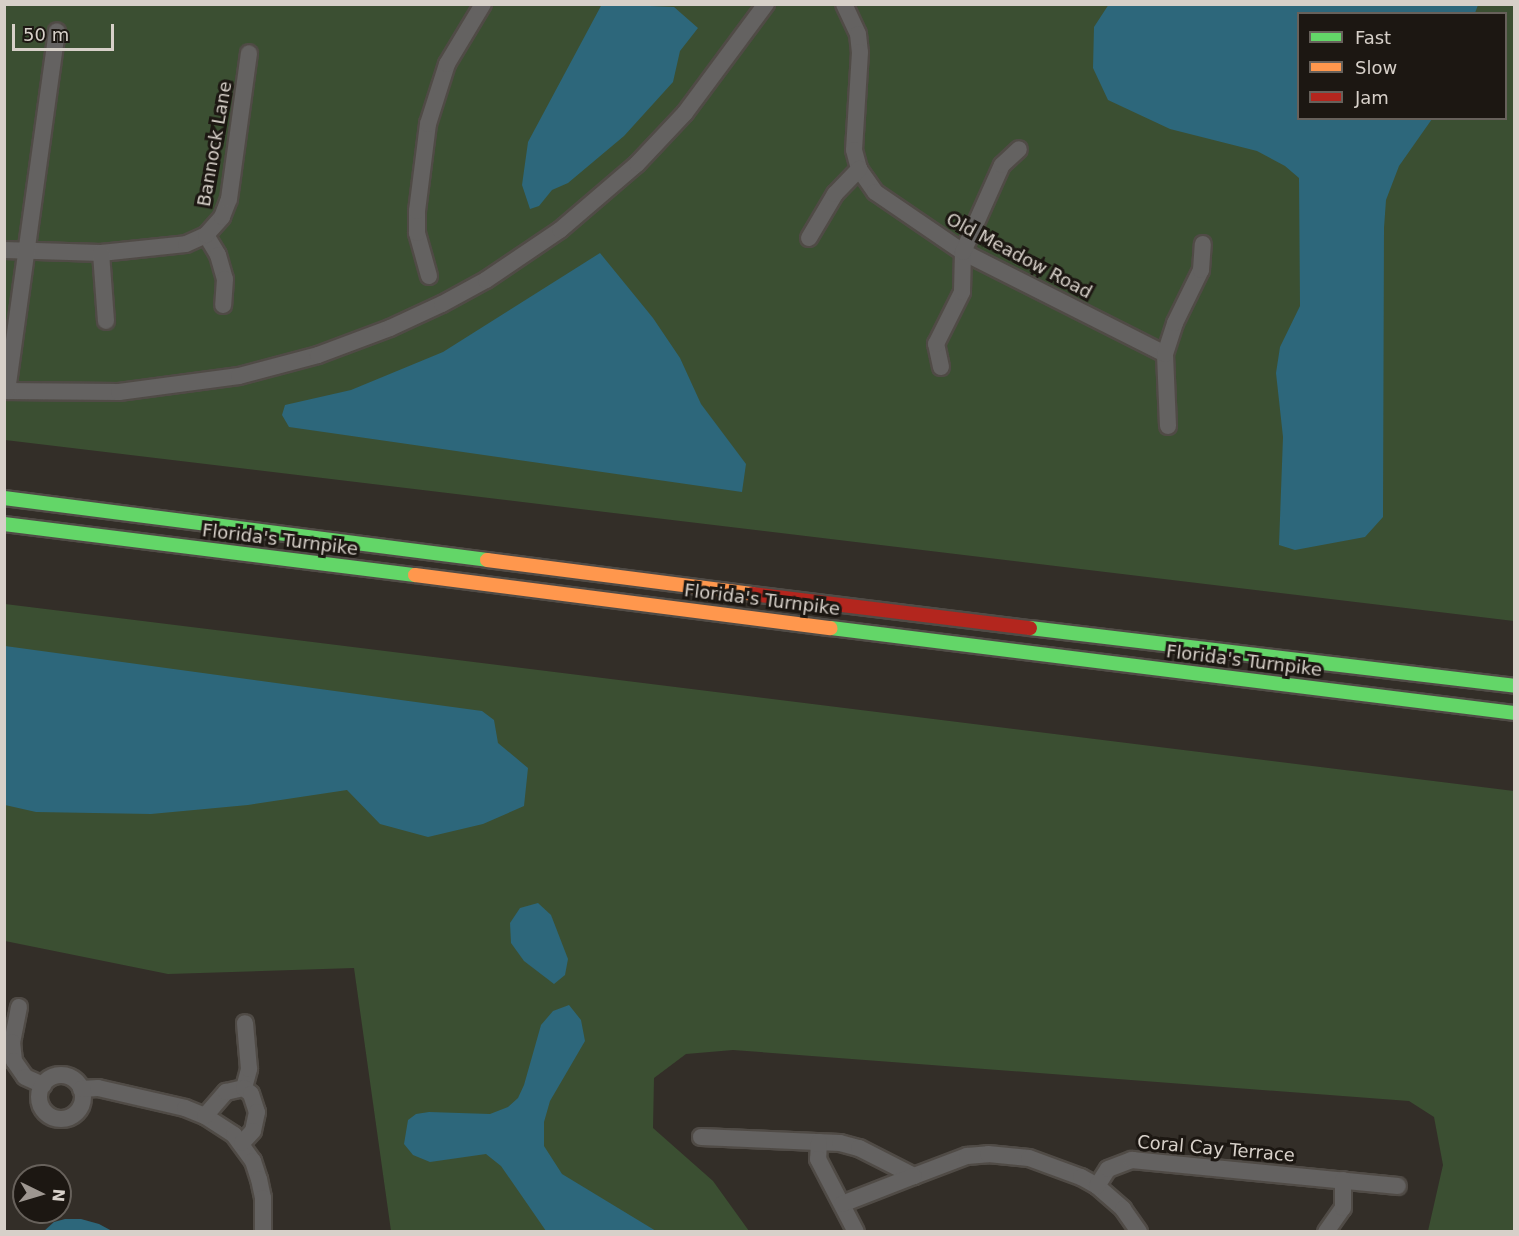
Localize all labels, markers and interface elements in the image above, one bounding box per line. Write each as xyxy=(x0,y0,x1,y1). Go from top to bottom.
scale bar xyxy=(15,12,117,50)
legend xyxy=(1297,12,1507,120)
text: 50 m xyxy=(23,24,69,45)
text: Fast xyxy=(1355,27,1391,48)
text: Slow xyxy=(1355,57,1397,78)
street label: Bannock Lane xyxy=(193,80,237,208)
text: Jam xyxy=(1355,87,1389,108)
street label: Old Meadow Road xyxy=(942,208,1096,304)
street label: Florida's Turnpike xyxy=(201,520,359,560)
street label: Florida's Turnpike xyxy=(683,580,841,620)
street label: Florida's Turnpike xyxy=(1165,641,1323,681)
street label: Coral Cay Terrace xyxy=(1136,1131,1296,1167)
north arrow xyxy=(12,1164,72,1224)
text: N xyxy=(48,1188,68,1203)

